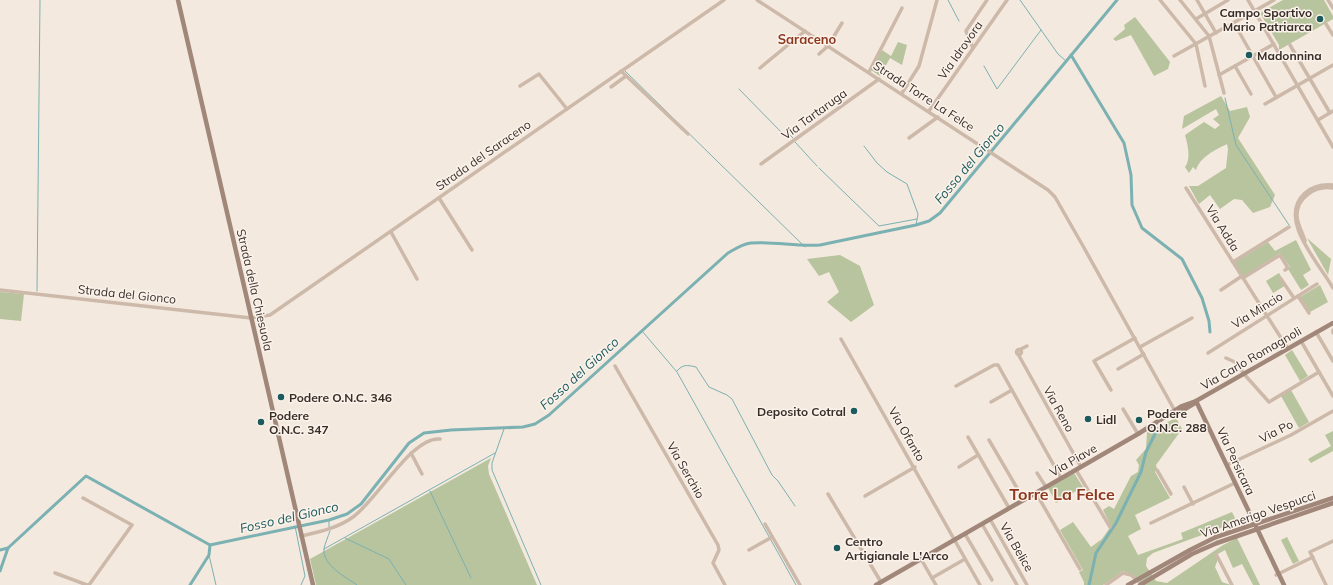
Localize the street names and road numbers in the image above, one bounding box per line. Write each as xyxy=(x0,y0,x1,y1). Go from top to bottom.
street label: Via Idrovora xyxy=(934,18,986,82)
street label: Strada Torre La Felce xyxy=(871,58,977,134)
street label: Via Tartaruga xyxy=(778,85,850,143)
street label: Strada del Saraceno xyxy=(432,116,534,193)
street label: Via Adda xyxy=(1203,202,1243,254)
street label: Strada della Chiesuola xyxy=(234,227,276,353)
street label: Strada del Gionco xyxy=(77,281,177,307)
street label: Via Mincio xyxy=(1229,288,1285,332)
street label: Via Carlo Romagnoli xyxy=(1198,323,1304,393)
street label: Via Reno xyxy=(1040,383,1078,435)
street label: Via Ofanto xyxy=(885,404,929,464)
street label: Via Po xyxy=(1257,416,1296,446)
street label: Via Persicara xyxy=(1214,425,1258,497)
street label: Via Serchio xyxy=(664,439,708,501)
street label: Via Piave xyxy=(1047,440,1099,480)
street label: Via Amerigo Vespucci xyxy=(1198,487,1318,541)
street label: Via Belice xyxy=(997,520,1037,574)

